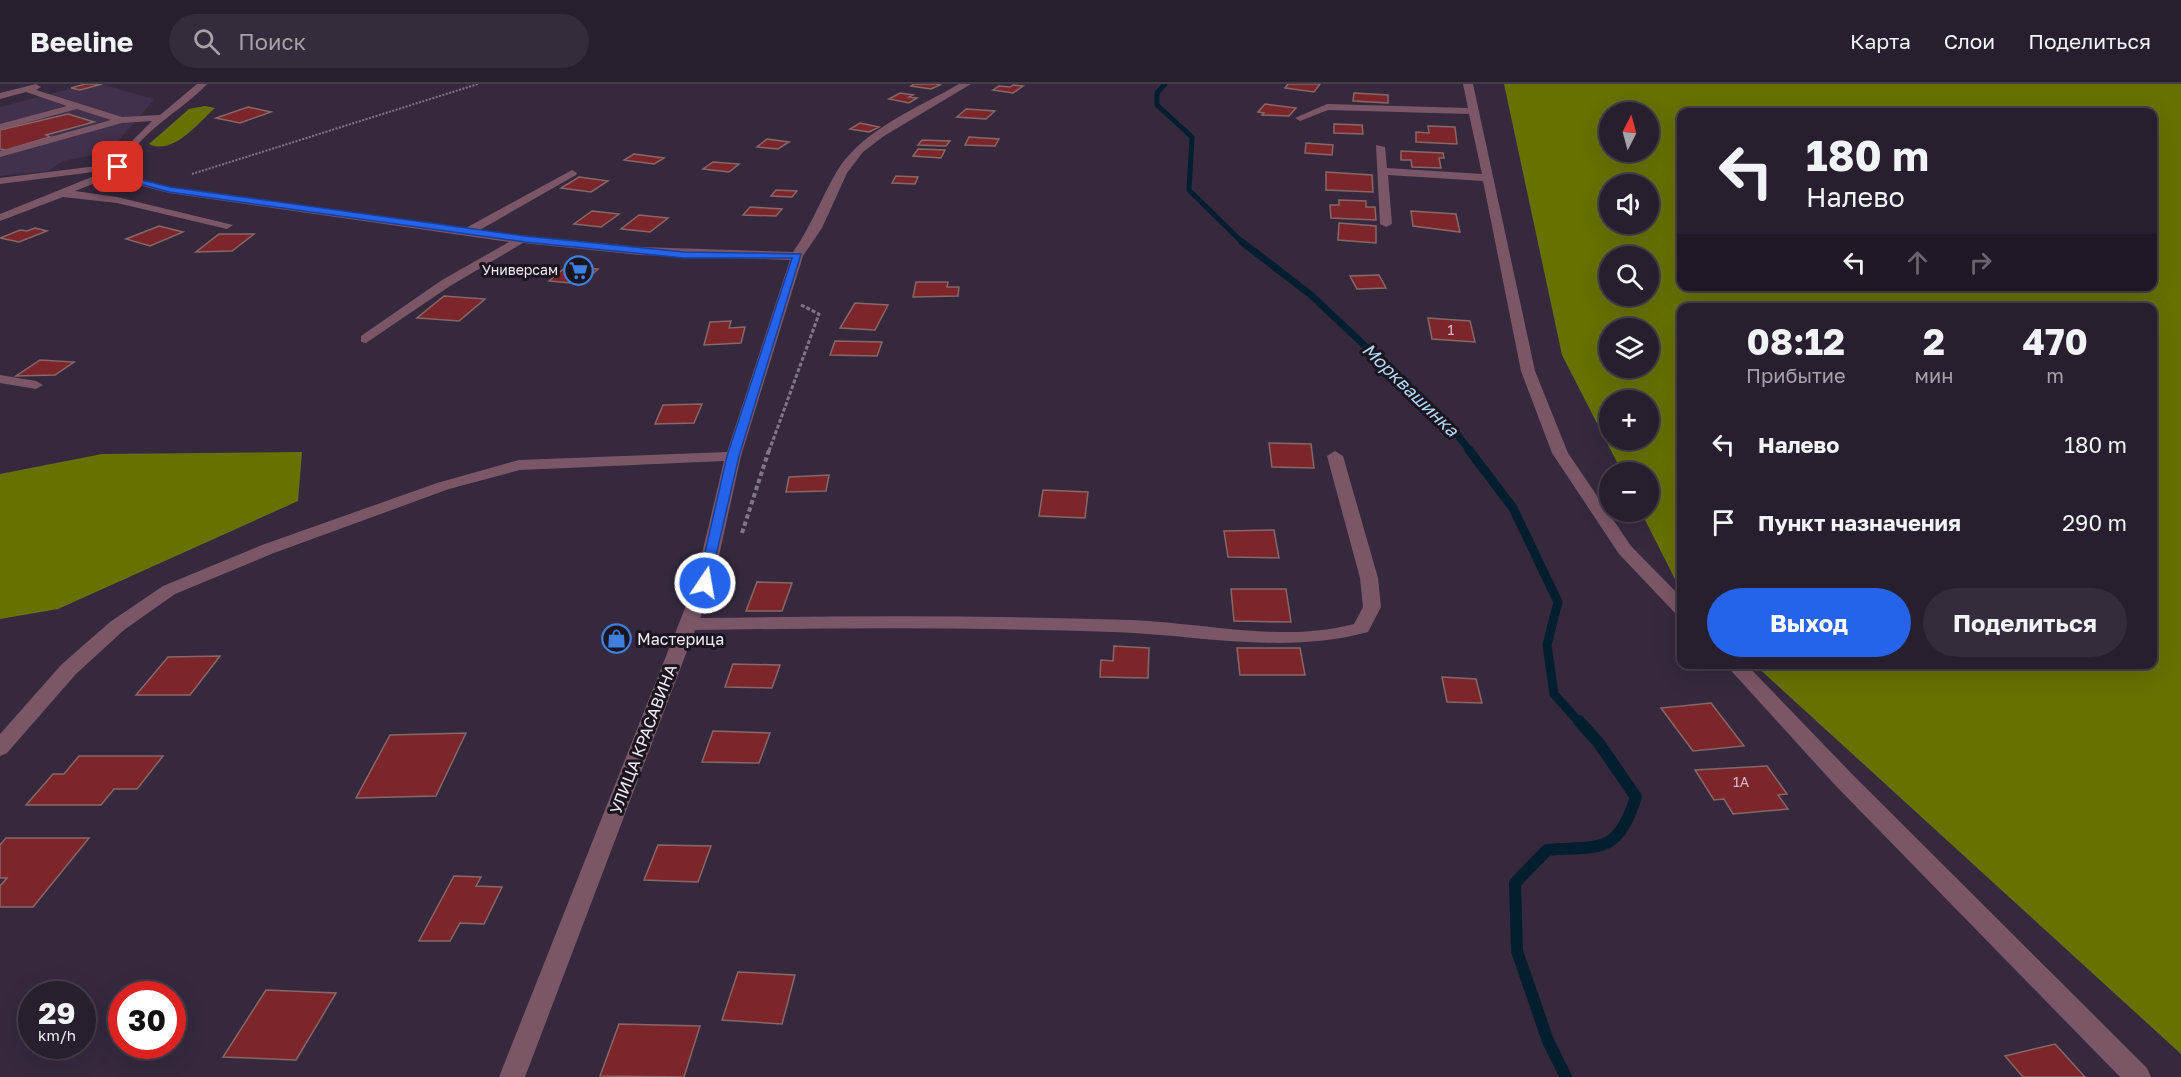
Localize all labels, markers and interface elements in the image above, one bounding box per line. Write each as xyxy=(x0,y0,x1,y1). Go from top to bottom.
search box xyxy=(169,14,589,68)
text: Beeline xyxy=(30,25,133,58)
icon: search xyxy=(190,25,223,58)
text: Поиск xyxy=(238,28,306,55)
text: Карта xyxy=(1850,28,1911,54)
text: Слои xyxy=(1944,28,1995,54)
text: Поделиться xyxy=(2028,28,2151,54)
north arrow xyxy=(1599,102,1659,162)
map controls xyxy=(1599,102,1659,522)
text: 180 m xyxy=(1806,130,1929,180)
icon: left xyxy=(1707,132,1785,210)
pin xyxy=(92,141,143,192)
icon: arrive xyxy=(101,150,134,183)
button: sound xyxy=(1599,174,1659,234)
text: Налево xyxy=(1806,181,1905,213)
button: search xyxy=(1599,246,1659,306)
icon: left xyxy=(1838,246,1871,279)
icon: ahead xyxy=(1901,246,1934,279)
icon: right xyxy=(1964,246,1997,279)
supermarket icon: Универсам xyxy=(563,254,595,286)
place label: Универсам xyxy=(482,261,558,278)
button: layers xyxy=(1599,318,1659,378)
text: 08:12 xyxy=(1747,320,1845,363)
text: 2 xyxy=(1923,320,1945,363)
text: 470 xyxy=(2022,320,2088,363)
house number: 1 xyxy=(1448,321,1455,338)
water label: Морквашинка xyxy=(1358,338,1464,441)
text: Прибытие xyxy=(1746,363,1846,387)
text: мин xyxy=(1915,363,1953,387)
text: m xyxy=(2046,363,2064,387)
button: + xyxy=(1599,390,1659,450)
icon: left xyxy=(1707,428,1740,461)
text: Налево xyxy=(1758,431,1840,458)
text: 180 m xyxy=(2064,431,2127,458)
button: − xyxy=(1599,462,1659,522)
icon: arrive xyxy=(1707,506,1740,539)
text: Пункт назначения xyxy=(1758,509,1961,536)
text: 290 m xyxy=(2062,509,2127,536)
position arrow xyxy=(673,551,737,615)
button: Выход xyxy=(1707,588,1911,657)
button: Поделиться xyxy=(1923,588,2127,657)
shop icon: Мастерица xyxy=(600,623,632,655)
place label: Мастерица xyxy=(637,629,724,649)
street label: УЛИЦА КРАСАВИНА xyxy=(605,661,681,817)
house number: 1А xyxy=(1733,773,1750,790)
speed limit sign: 30 xyxy=(108,981,186,1059)
text: 29 xyxy=(38,995,76,1031)
text: km/h xyxy=(38,1026,76,1044)

